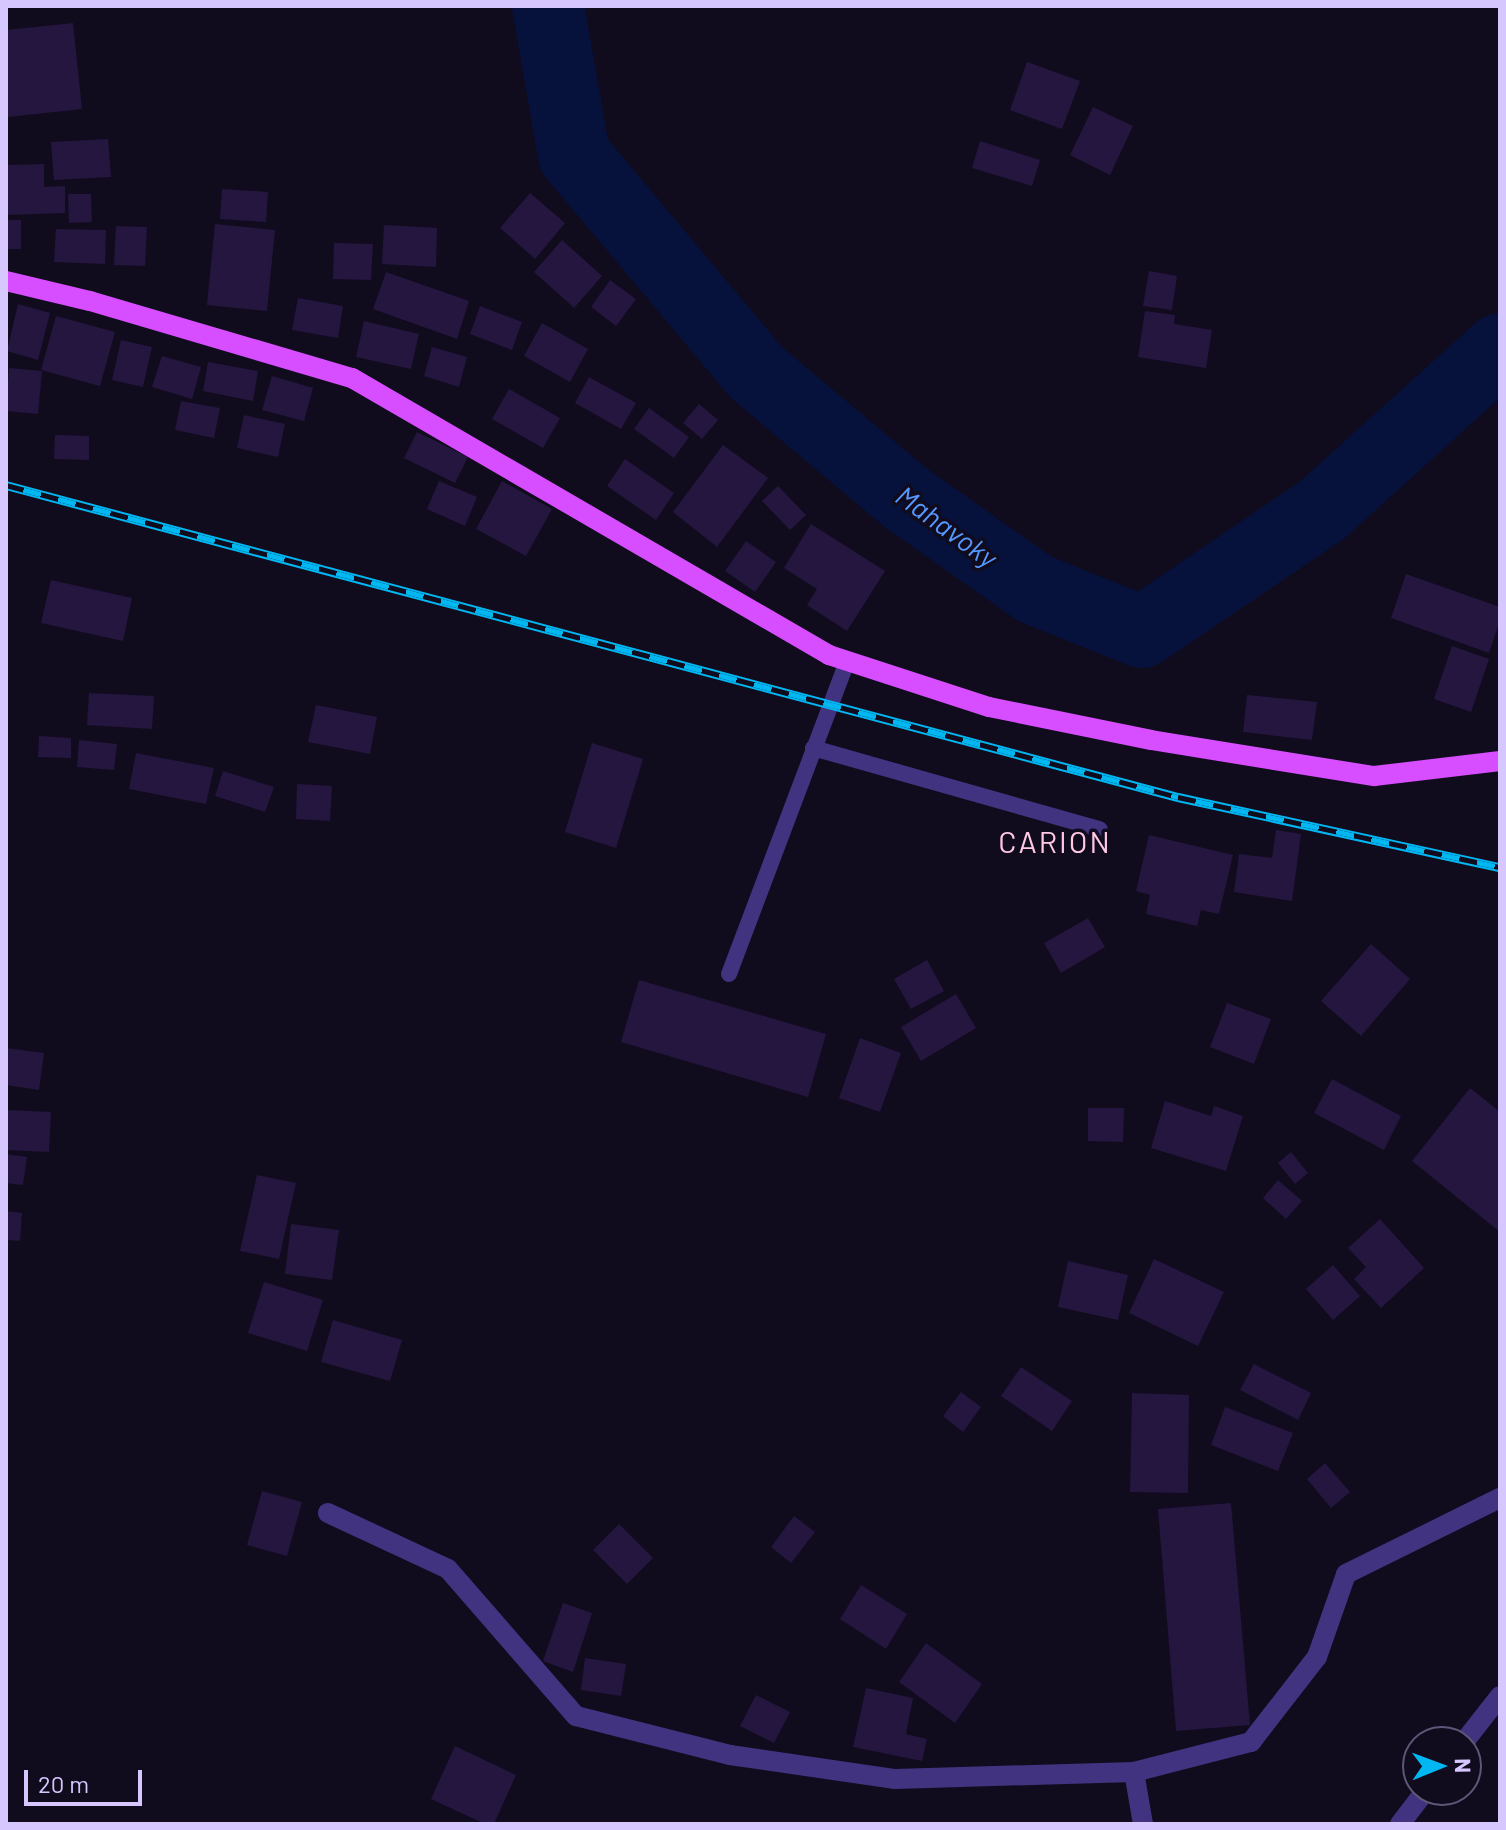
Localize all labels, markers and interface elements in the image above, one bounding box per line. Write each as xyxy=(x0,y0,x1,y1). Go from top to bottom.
water label: Mahavoky xyxy=(890,478,1004,574)
district label: CARION xyxy=(998,823,1112,859)
north arrow xyxy=(1402,1726,1482,1806)
scale bar xyxy=(28,1754,146,1804)
text: N xyxy=(1451,1758,1477,1773)
text: 20 m xyxy=(38,1769,89,1798)

